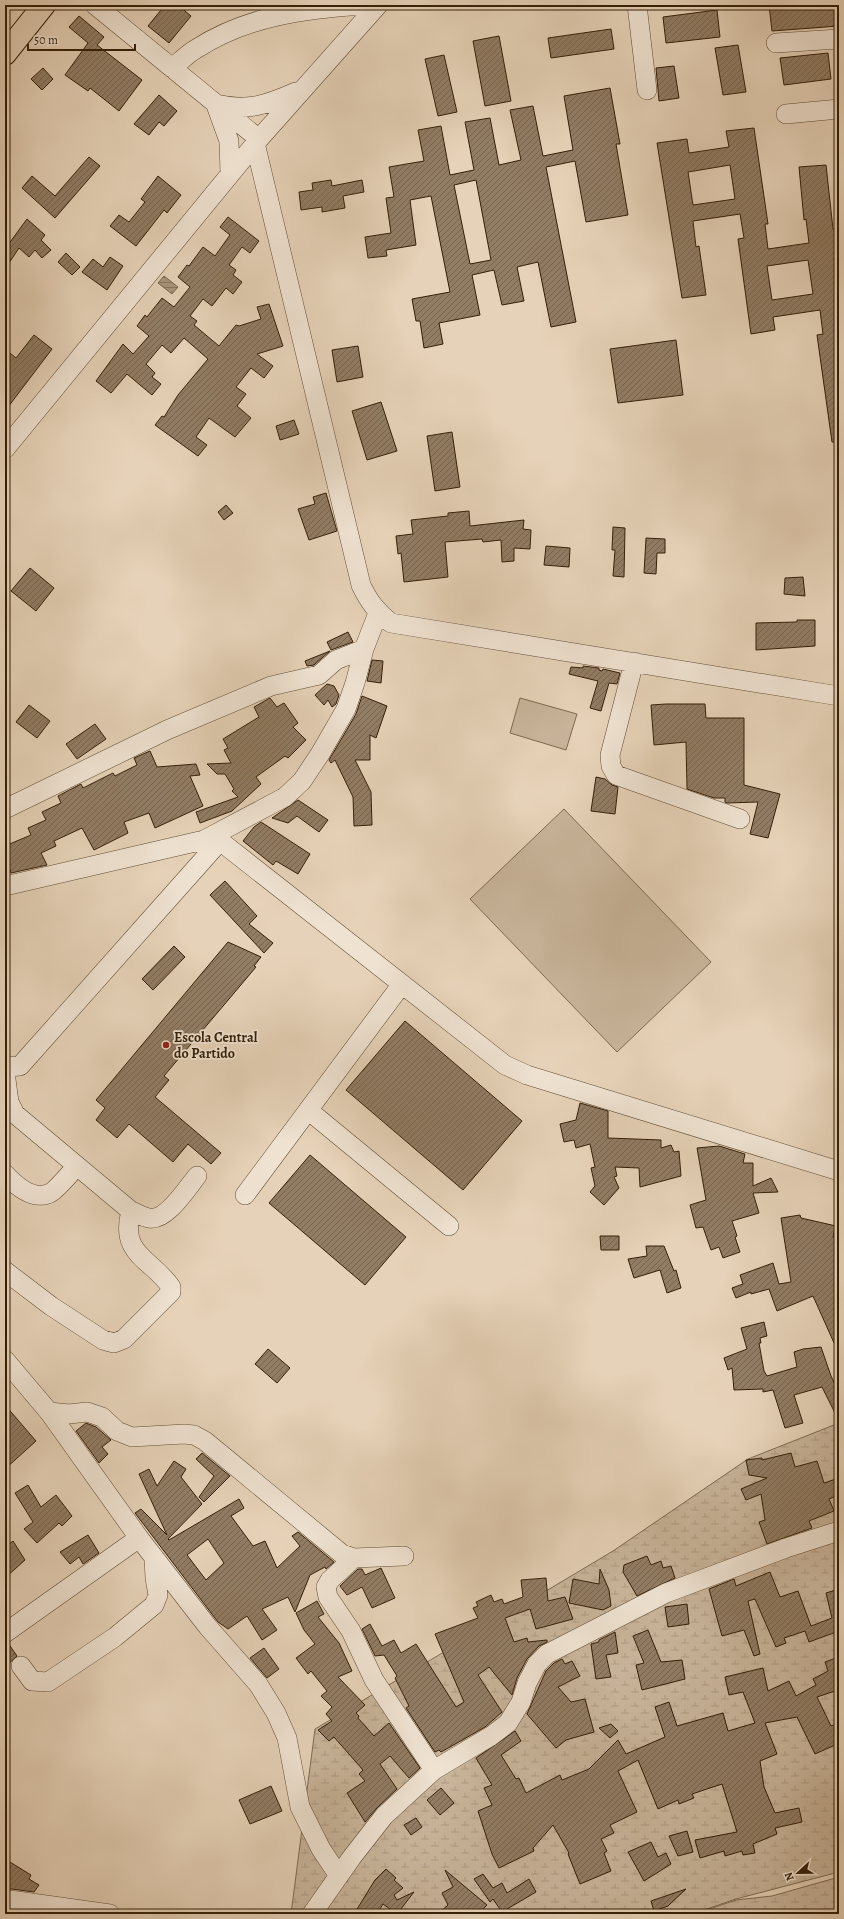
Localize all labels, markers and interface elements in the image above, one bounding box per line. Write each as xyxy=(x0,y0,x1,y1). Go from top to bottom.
scale bar xyxy=(28,26,135,52)
text: 50 m xyxy=(34,32,58,48)
place label: Escola Central do Partido xyxy=(174,1028,258,1063)
marker: Escola Central do Partido xyxy=(161,1040,171,1050)
north arrow xyxy=(778,1853,818,1893)
text: N xyxy=(781,1870,798,1883)

